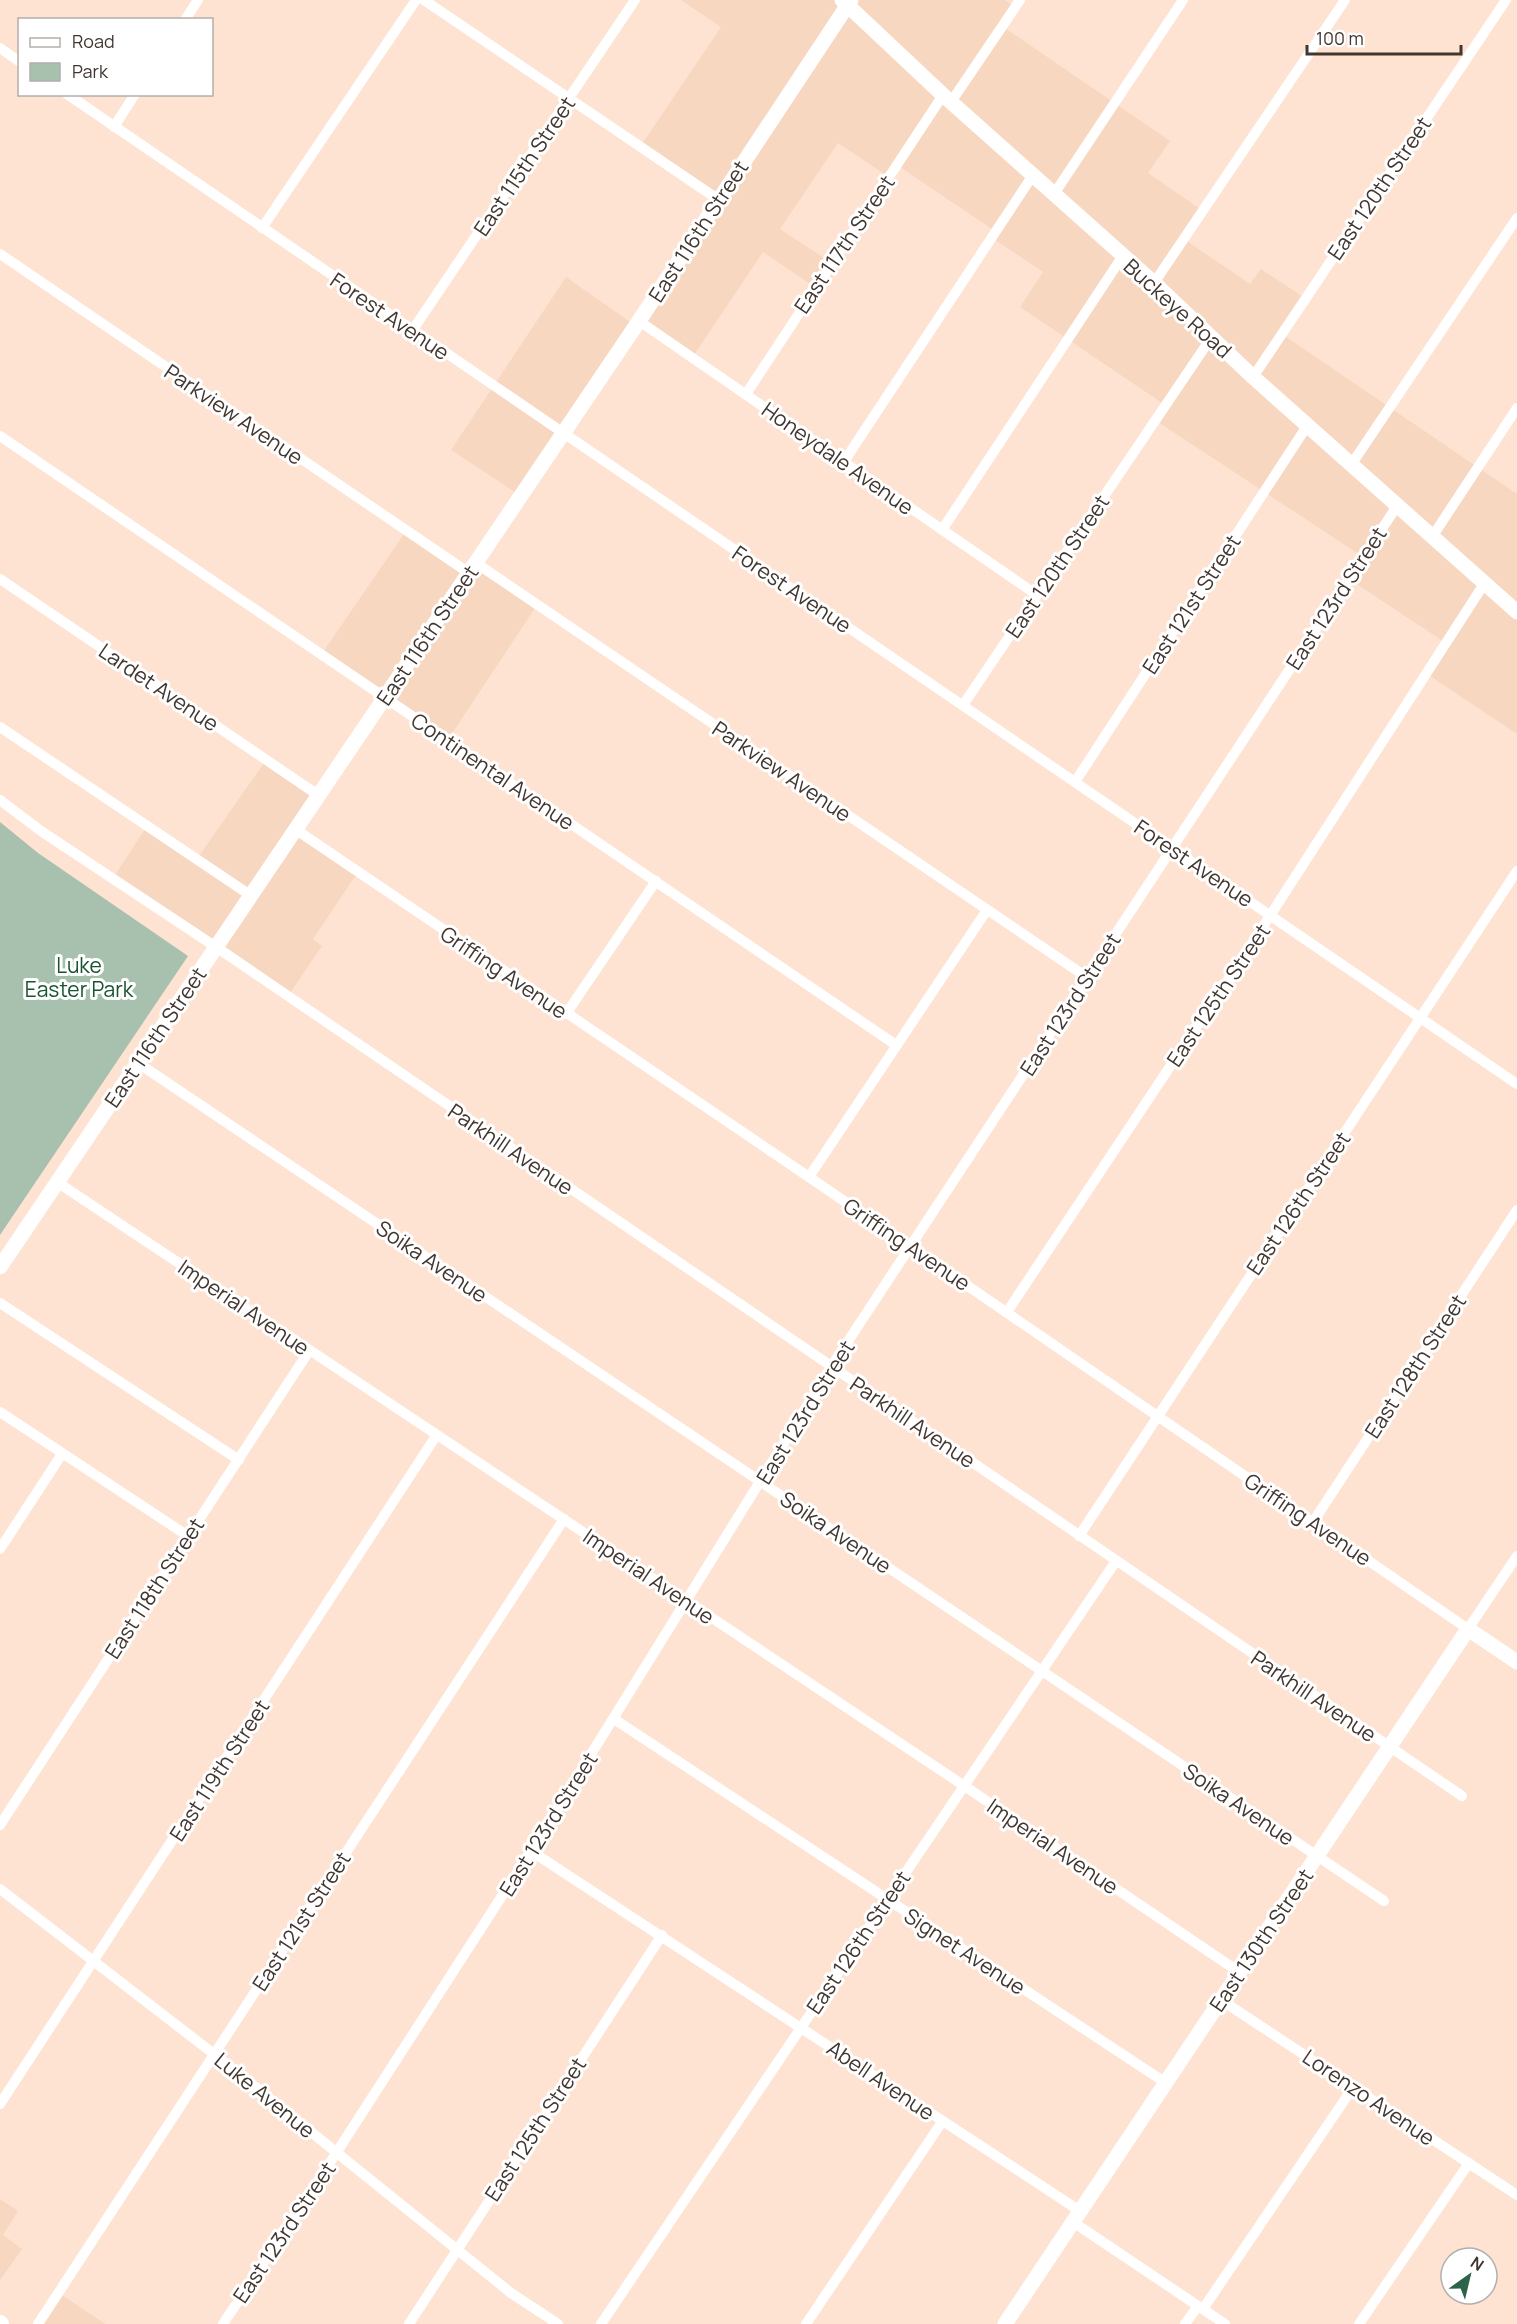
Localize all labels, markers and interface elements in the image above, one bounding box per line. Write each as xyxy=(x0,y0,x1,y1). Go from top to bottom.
legend xyxy=(18,18,213,96)
scale bar xyxy=(1307,18,1462,56)
text: 100 m xyxy=(1316,26,1364,50)
text: Road xyxy=(72,29,115,53)
text: Park xyxy=(72,59,109,83)
street label: East 115th Street xyxy=(467,91,581,241)
street label: East 120th Street xyxy=(1321,111,1437,265)
street label: East 116th Street xyxy=(642,155,754,307)
street label: East 117th Street xyxy=(787,169,901,319)
street label: Buckeye Road xyxy=(1118,252,1238,364)
street label: Forest Avenue xyxy=(325,266,455,366)
street label: Parkview Avenue xyxy=(159,357,309,471)
street label: Honeydale Avenue xyxy=(757,395,919,521)
street label: East 120th Street xyxy=(999,489,1115,643)
street label: East 123rd Street xyxy=(1279,521,1393,675)
street label: East 121st Street xyxy=(1135,529,1247,679)
street label: Forest Avenue xyxy=(727,539,857,639)
street label: East 116th Street xyxy=(370,559,484,711)
street label: Lardet Avenue xyxy=(94,637,224,737)
street label: Continental Avenue xyxy=(406,706,580,836)
street label: Parkview Avenue xyxy=(707,714,857,828)
street label: Forest Avenue xyxy=(1129,813,1259,913)
street label: East 125th Street xyxy=(1160,918,1276,1072)
street label: Griffing Avenue xyxy=(435,919,573,1025)
street label: East 123rd Street xyxy=(1013,927,1127,1081)
park label: Luke Easter Park xyxy=(25,951,134,1003)
street label: East 116th Street xyxy=(98,961,212,1113)
street label: Parkhill Avenue xyxy=(443,1097,579,1201)
street label: East 126th Street xyxy=(1240,1126,1356,1280)
street label: Griffing Avenue xyxy=(838,1191,976,1297)
street label: Soika Avenue xyxy=(371,1213,493,1309)
street label: Imperial Avenue xyxy=(173,1253,315,1361)
street label: East 128th Street xyxy=(1358,1289,1472,1443)
street label: East 123rd Street xyxy=(749,1335,861,1489)
street label: Parkhill Avenue xyxy=(845,1370,981,1474)
street label: Griffing Avenue xyxy=(1239,1466,1377,1572)
street label: Soika Avenue xyxy=(775,1484,897,1580)
street label: East 118th Street xyxy=(98,1512,210,1664)
street label: Imperial Avenue xyxy=(578,1522,720,1630)
street label: Parkhill Avenue xyxy=(1246,1644,1382,1748)
street label: East 119th Street xyxy=(163,1694,275,1846)
street label: East 123rd Street xyxy=(492,1747,604,1901)
street label: Soika Avenue xyxy=(1178,1756,1300,1852)
street label: Imperial Avenue xyxy=(982,1792,1124,1900)
street label: East 121st Street xyxy=(245,1846,357,1996)
street label: East 130th Street xyxy=(1203,1863,1319,2017)
street label: East 126th Street xyxy=(800,1865,916,2019)
street label: Signet Avenue xyxy=(899,1901,1031,2001)
street label: Abell Avenue xyxy=(822,2034,940,2126)
street label: Lorenzo Avenue xyxy=(1297,2042,1441,2152)
street label: Luke Avenue xyxy=(209,2046,321,2144)
street label: East 125th Street xyxy=(478,2052,592,2206)
street label: East 123rd Street xyxy=(226,2156,342,2308)
north arrow xyxy=(1439,2246,1499,2306)
text: N xyxy=(1466,2251,1488,2276)

